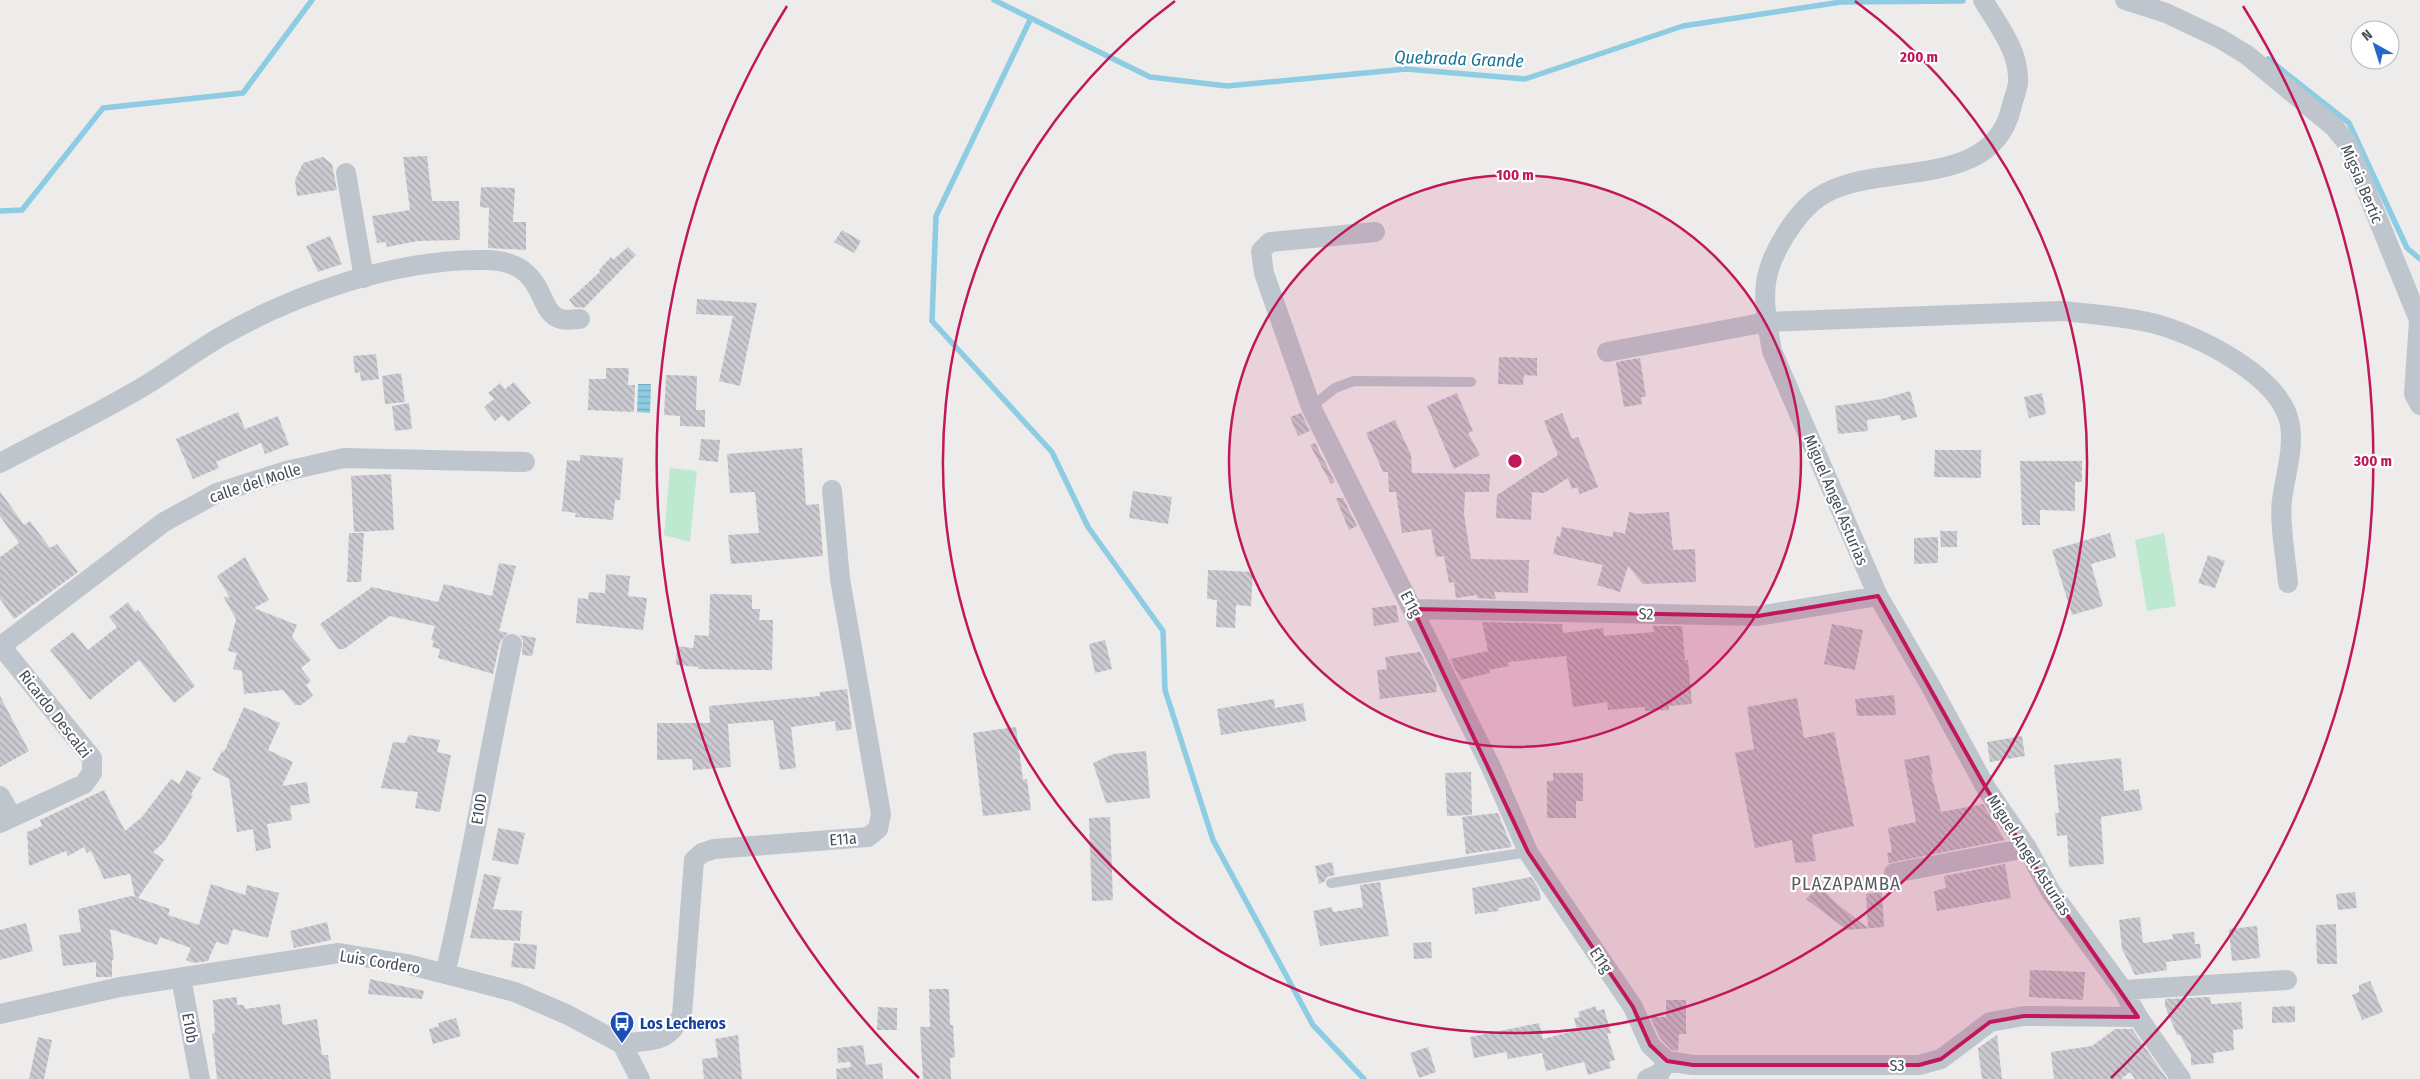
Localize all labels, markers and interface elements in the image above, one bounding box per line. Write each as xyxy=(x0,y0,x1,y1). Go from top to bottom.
north arrow xyxy=(2350,20,2400,70)
text: N xyxy=(2359,26,2376,45)
water label: Quebrada Grande xyxy=(1394,46,1525,72)
text: 200 m xyxy=(1899,48,1938,66)
street label: Migsia Bertic xyxy=(2337,142,2387,226)
text: 100 m xyxy=(1496,166,1534,184)
street label: Miguel Angel Asturias xyxy=(1800,432,1872,568)
centre of rings xyxy=(1506,452,1524,470)
text: 300 m xyxy=(2353,452,2392,470)
street label: calle del Molle xyxy=(207,459,303,507)
street label: E11g xyxy=(1396,588,1426,621)
street label: S2 xyxy=(1638,604,1654,624)
street label: Ricardo Descalzi xyxy=(15,666,95,762)
street label: Miguel Angel Asturias xyxy=(1983,791,2075,919)
street label: E10D xyxy=(467,792,491,826)
street label: E11a xyxy=(829,829,857,849)
district label: PLAZAPAMBA xyxy=(1791,872,1901,895)
street label: E11g xyxy=(1586,944,1617,977)
street label: Luis Cordero xyxy=(338,946,422,978)
bus stop icon: Los Lecheros xyxy=(609,1010,635,1044)
street label: E10b xyxy=(178,1011,202,1045)
place label: Los Lecheros xyxy=(640,1014,726,1033)
street label: S3 xyxy=(1889,1056,1905,1075)

